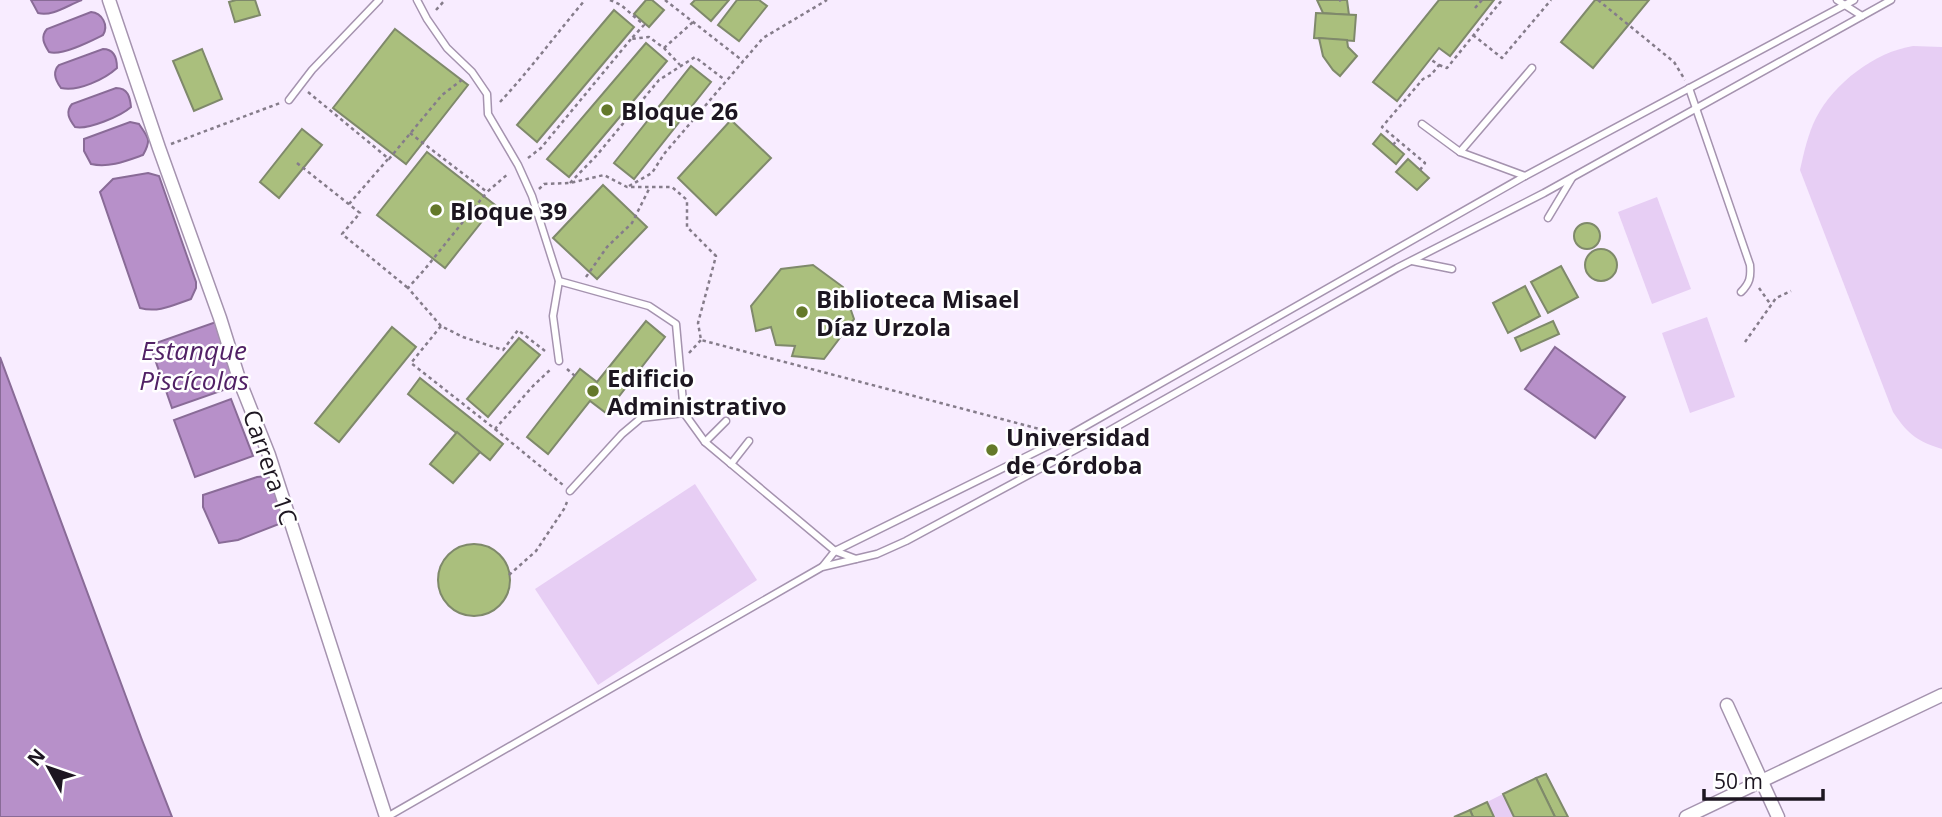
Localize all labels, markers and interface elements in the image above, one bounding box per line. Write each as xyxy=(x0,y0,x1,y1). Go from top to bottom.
place label: Bloque 26 xyxy=(621,94,738,127)
marker: Bloque 26 xyxy=(599,102,615,118)
place label: Bloque 39 xyxy=(450,194,567,227)
marker: Bloque 39 xyxy=(428,202,444,218)
place label: Biblioteca Misael Díaz Urzola xyxy=(816,282,1020,343)
marker: Biblioteca Misael Díaz Urzola xyxy=(794,304,810,320)
water label: Estanque Piscícolas xyxy=(139,332,249,398)
place label: Edificio Administrativo xyxy=(607,361,787,422)
marker: Edificio Administrativo xyxy=(585,383,601,399)
street label: Carrera 1C xyxy=(236,405,306,529)
place label: Universidad de Córdoba xyxy=(1006,420,1150,481)
marker: Universidad de Córdoba xyxy=(984,442,1000,458)
north arrow xyxy=(14,733,84,803)
text: N xyxy=(21,743,51,771)
scale bar xyxy=(1704,758,1823,802)
text: 50 m xyxy=(1714,767,1763,795)

